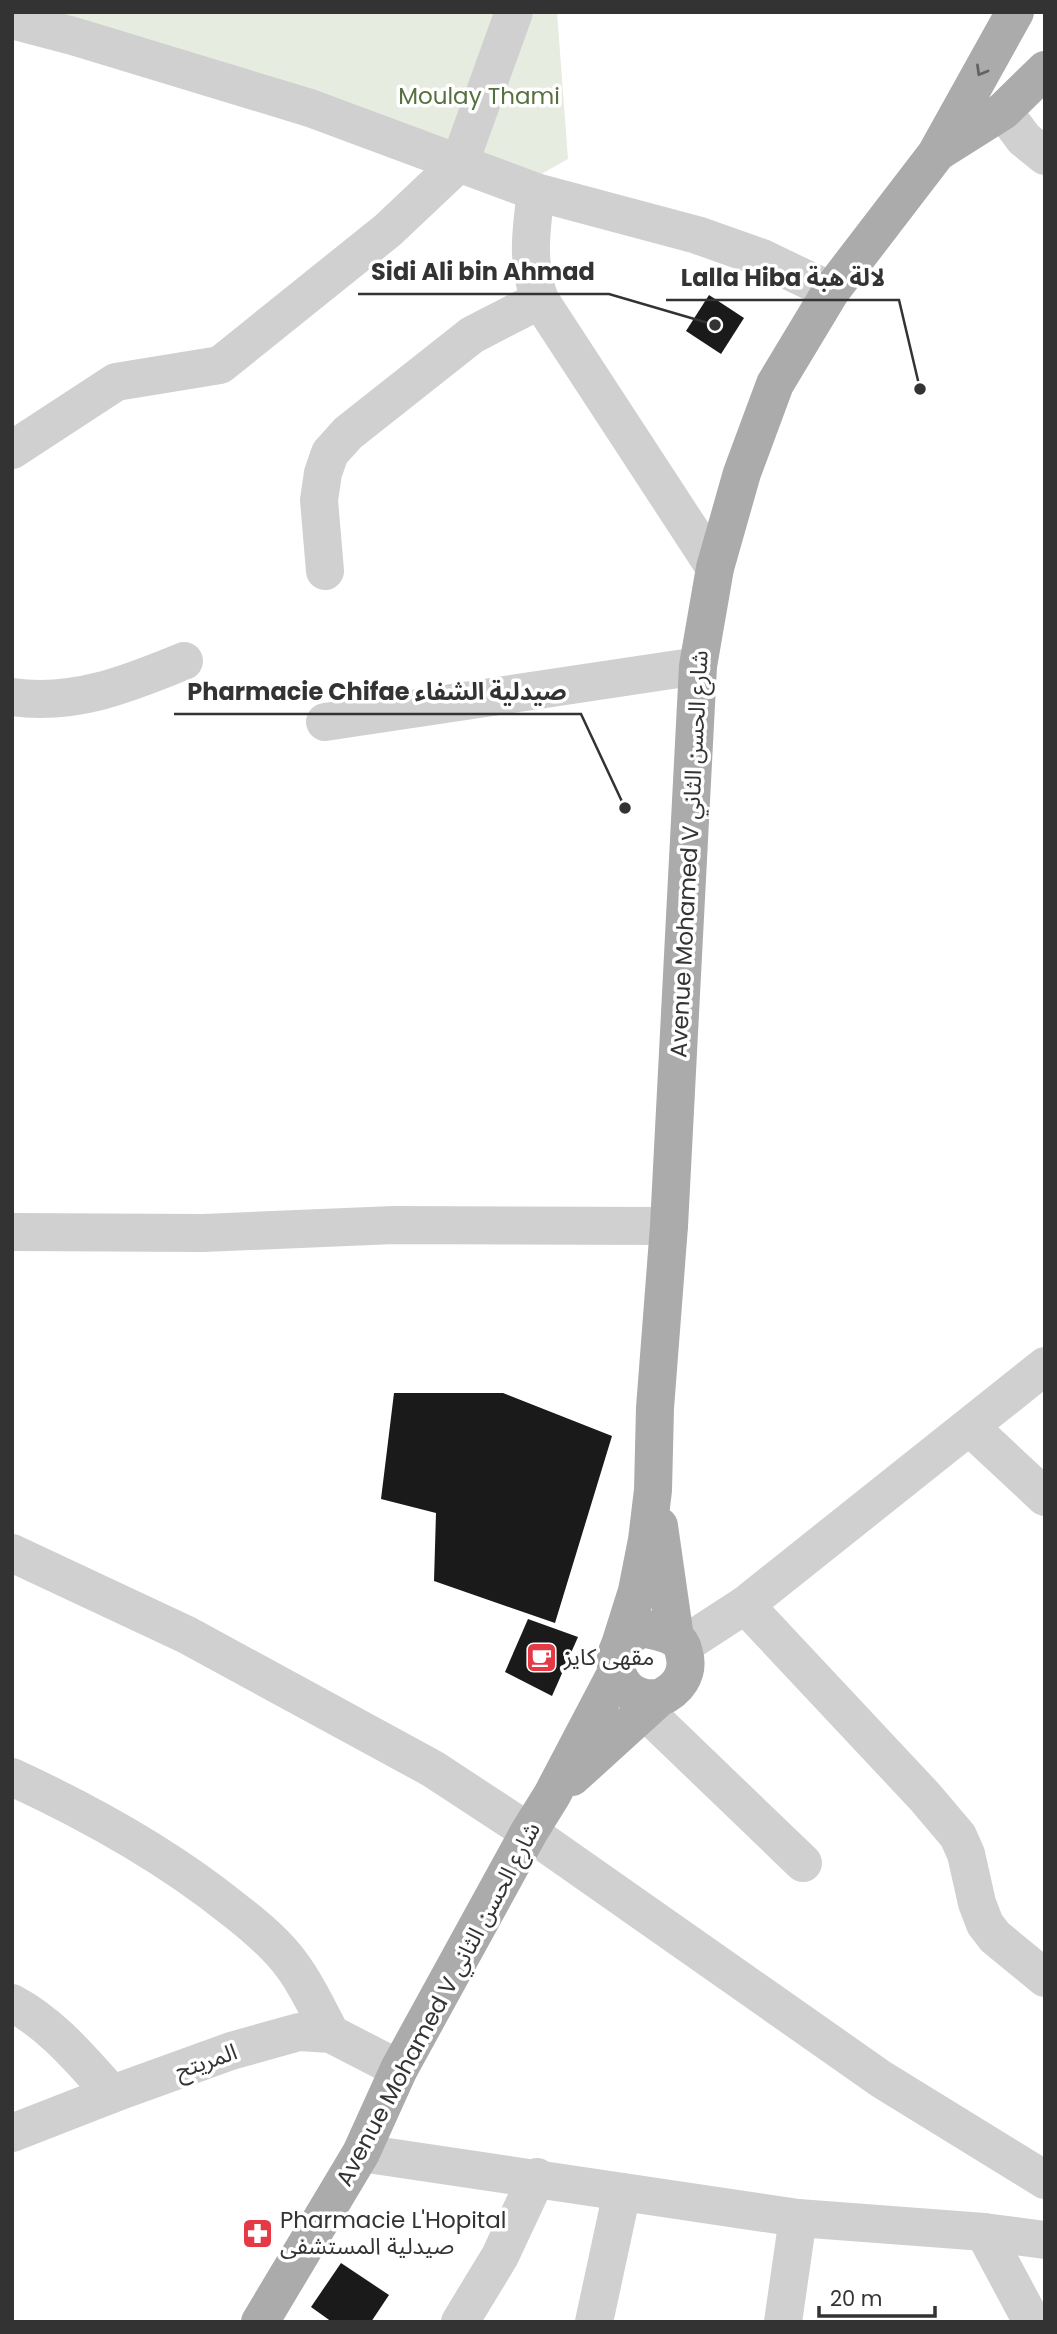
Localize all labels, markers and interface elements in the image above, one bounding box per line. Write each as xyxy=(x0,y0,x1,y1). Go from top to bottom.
one-way arrow xyxy=(976,64,989,77)
park label: Moulay Thami xyxy=(398,80,560,112)
callout: Sidi Ali bin Ahmad xyxy=(358,249,609,294)
text: Sidi Ali bin Ahmad xyxy=(371,255,595,288)
callout: Lalla Hiba لالة هبة xyxy=(666,255,899,300)
text: Lalla Hiba لالة هبة xyxy=(681,261,885,294)
street label: Avenue Mohamed V شارع الحسن الثاني xyxy=(662,649,717,1059)
callout: Pharmacie Chifae صيدلية الشفاء xyxy=(174,669,581,714)
text: Pharmacie Chifae صيدلية الشفاء xyxy=(187,675,567,708)
cafe icon: مقهى كايز xyxy=(524,1640,558,1674)
place label: مقهى كايز xyxy=(563,1641,654,1673)
street label: Avenue Mohamed V شارع الحسن الثاني xyxy=(328,1816,549,2192)
street label: المريتح xyxy=(171,2036,242,2087)
place label: Pharmacie L'Hopital صيدلية المستشفى xyxy=(280,2204,506,2262)
pharmacy icon: Pharmacie L'Hopital صيدلية المستشفى xyxy=(240,2216,274,2250)
scale bar xyxy=(819,2274,934,2318)
text: 20 m xyxy=(830,2284,883,2313)

